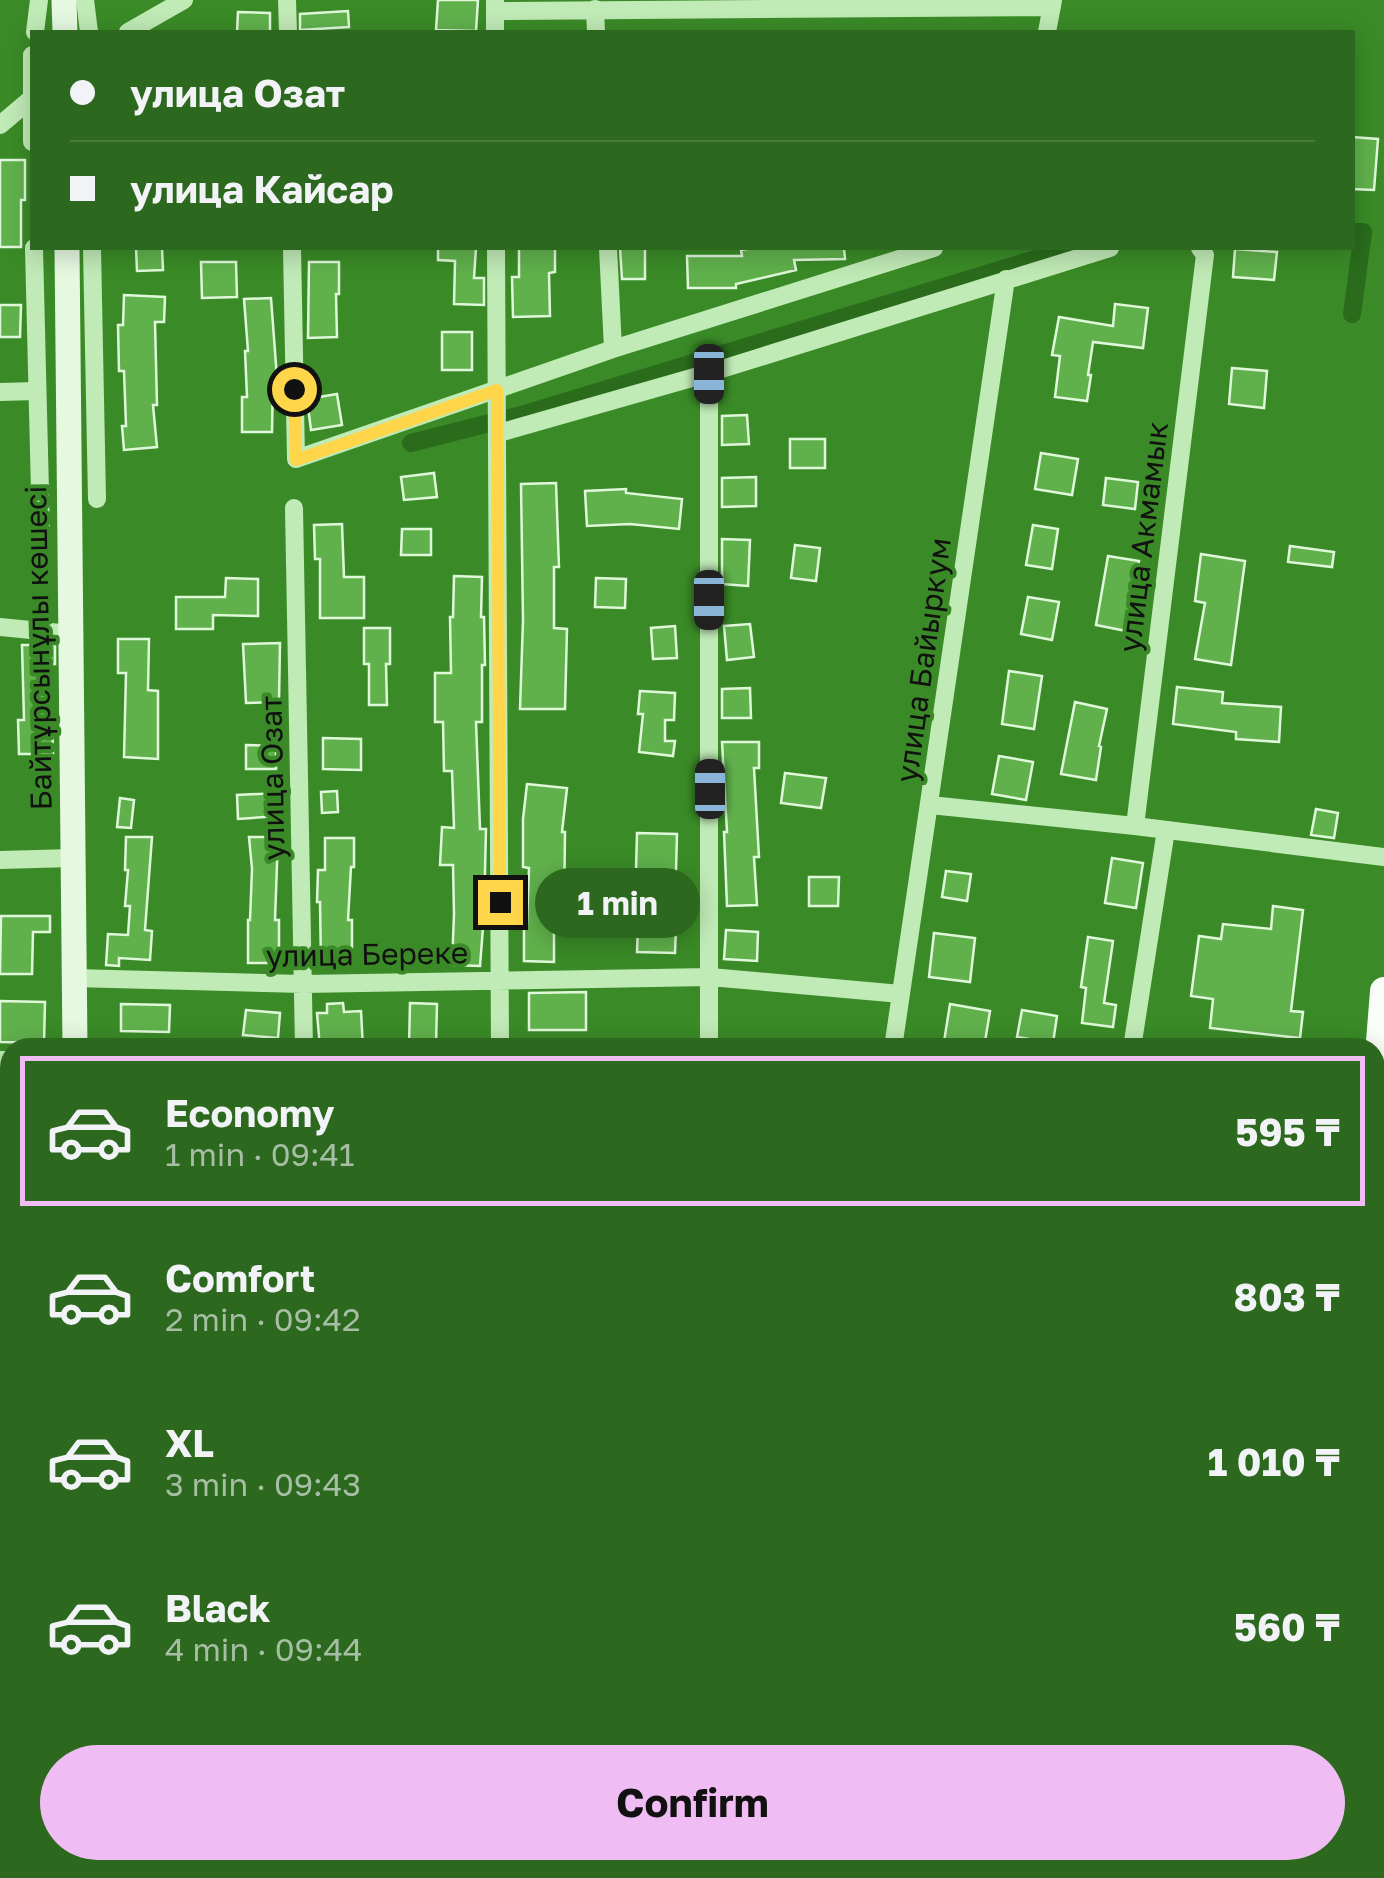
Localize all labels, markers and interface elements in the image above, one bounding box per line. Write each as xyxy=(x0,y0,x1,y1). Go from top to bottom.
text: улица Озат xyxy=(130,70,345,115)
text: улица Кайсар xyxy=(130,166,394,211)
car xyxy=(694,344,724,404)
route start xyxy=(272,367,317,412)
street label: улица Акмамык xyxy=(1111,420,1175,654)
street label: Байтұрсынұлы көшесі xyxy=(17,485,59,811)
street label: улица Байыркум xyxy=(888,535,958,785)
car xyxy=(694,570,724,630)
street label: улица Озат xyxy=(253,695,291,861)
car xyxy=(695,759,725,819)
callout: 1 min xyxy=(535,867,700,937)
route end xyxy=(478,880,523,925)
text: 1 min xyxy=(577,884,658,922)
street label: улица Береке xyxy=(265,934,469,974)
icon: car xyxy=(45,1086,135,1176)
text: Economy xyxy=(165,1090,334,1135)
text: 595 ₸ xyxy=(1235,1109,1340,1154)
text: 1 min · 09:41 xyxy=(165,1135,355,1173)
icon: car xyxy=(45,1251,135,1341)
text: Comfort xyxy=(165,1255,315,1300)
text: 803 ₸ xyxy=(1234,1274,1340,1319)
text: 2 min · 09:42 xyxy=(165,1300,361,1338)
icon: car xyxy=(45,1416,135,1506)
text: XL xyxy=(165,1420,214,1465)
text: 1 010 ₸ xyxy=(1208,1439,1340,1484)
text: 3 min · 09:43 xyxy=(165,1465,361,1503)
icon: car xyxy=(45,1581,135,1671)
text: Black xyxy=(165,1585,270,1630)
text: 560 ₸ xyxy=(1234,1604,1340,1649)
text: 4 min · 09:44 xyxy=(165,1630,363,1668)
button: Confirm xyxy=(40,1745,1345,1860)

